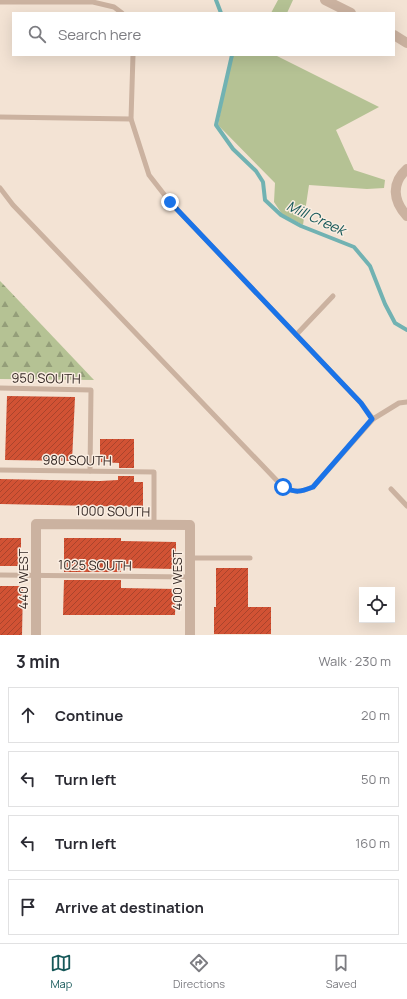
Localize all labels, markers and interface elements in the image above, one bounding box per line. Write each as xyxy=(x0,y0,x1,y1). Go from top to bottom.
search box xyxy=(12,12,395,56)
icon: search xyxy=(26,23,48,45)
text: Search here xyxy=(58,24,141,45)
route end xyxy=(161,193,179,211)
water label: Mill Creek xyxy=(284,196,350,240)
street label: 950 SOUTH xyxy=(11,368,81,388)
street label: 980 SOUTH xyxy=(42,450,112,470)
route start xyxy=(274,478,292,496)
street label: 1000 SOUTH xyxy=(76,501,150,521)
street label: 440 WEST xyxy=(14,548,32,609)
street label: 400 WEST xyxy=(168,549,186,611)
street label: 1025 SOUTH xyxy=(58,555,132,575)
map controls xyxy=(359,587,395,623)
button: locate xyxy=(359,587,395,623)
text: 3 min xyxy=(16,650,60,673)
text: Walk · 230 m xyxy=(318,652,391,670)
icon: ahead xyxy=(17,704,39,726)
text: Continue xyxy=(55,705,123,726)
text: 20 m xyxy=(361,706,390,724)
icon: left xyxy=(17,768,39,790)
text: Turn left xyxy=(55,769,117,790)
text: 50 m xyxy=(361,770,390,788)
icon: left xyxy=(17,832,39,854)
text: Turn left xyxy=(55,833,117,854)
text: 160 m xyxy=(355,834,390,852)
icon: arrive xyxy=(17,896,39,918)
text: Arrive at destination xyxy=(55,897,204,918)
tab: Map xyxy=(50,952,72,991)
tab: Directions xyxy=(173,952,225,991)
tab: Saved xyxy=(326,952,357,991)

